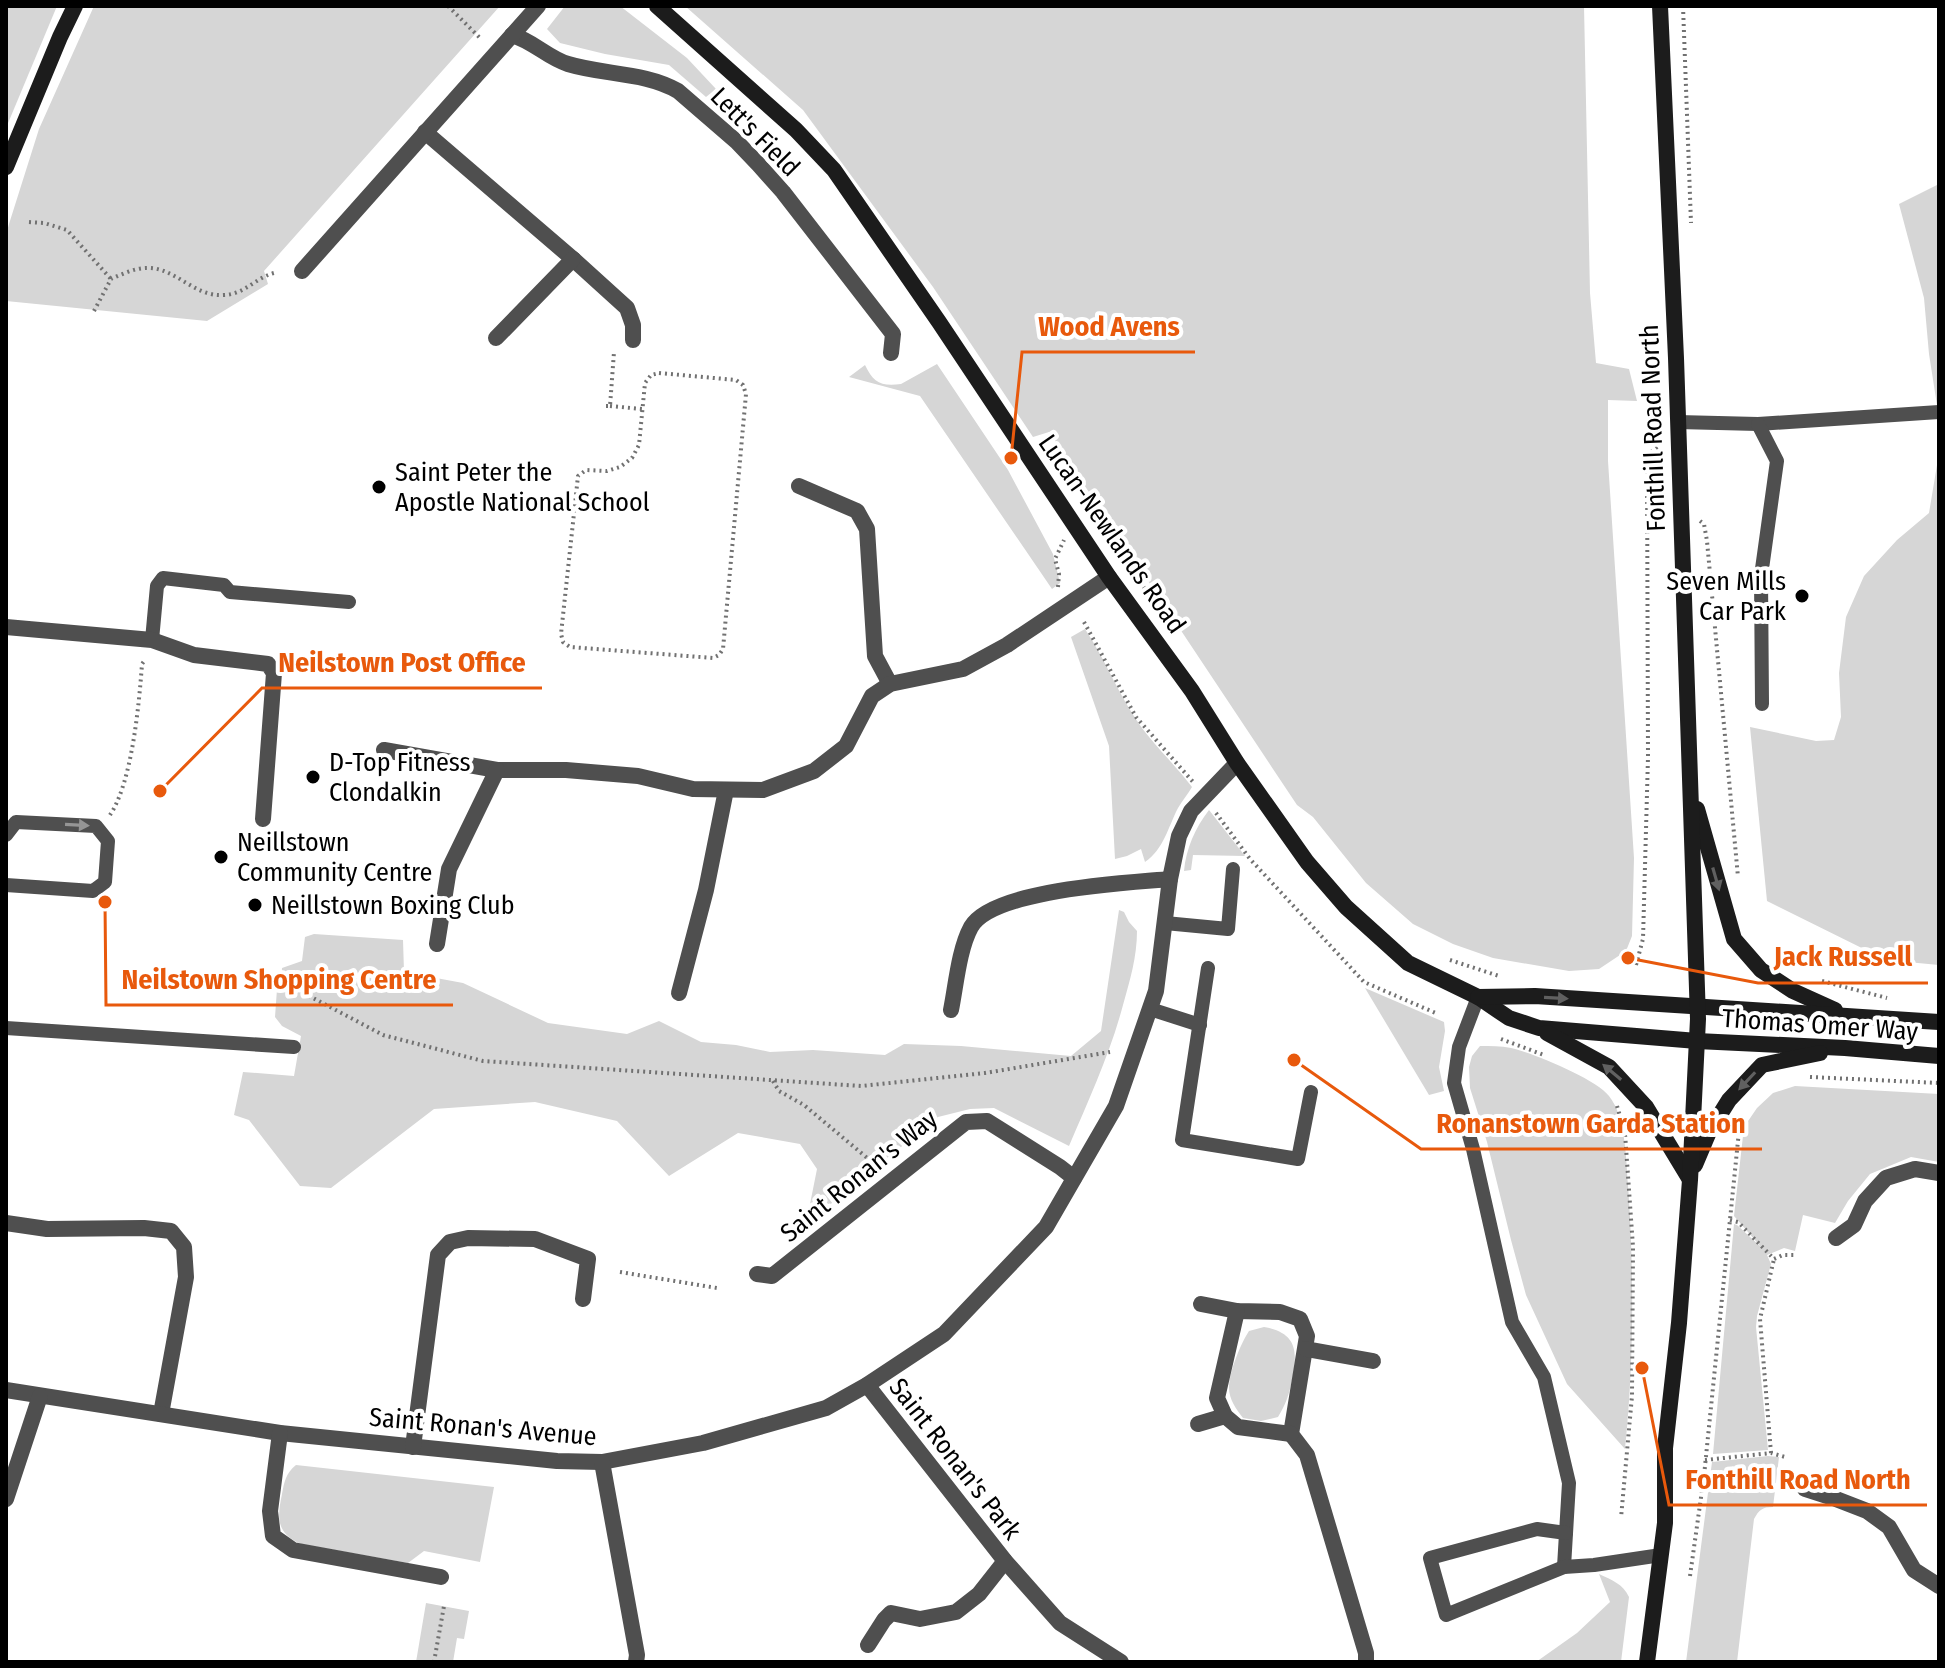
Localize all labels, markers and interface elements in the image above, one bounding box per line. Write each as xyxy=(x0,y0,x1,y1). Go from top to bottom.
street label: Lett's Field xyxy=(704,81,806,183)
callout: Wood Avens xyxy=(1022,300,1195,352)
text: Wood Avens xyxy=(1038,310,1180,343)
street label: Fonthill Road North xyxy=(1634,324,1672,532)
street label: Lucan-Newlands Road xyxy=(1032,429,1192,639)
place label: Saint Peter the Apostle National School xyxy=(395,457,650,518)
marker: Saint Peter the Apostle National School xyxy=(370,478,388,496)
place label: Seven Mills Car Park xyxy=(1666,566,1787,627)
marker: Seven Mills Car Park xyxy=(1793,587,1811,605)
callout: Neilstown Post Office xyxy=(262,636,542,688)
text: Neilstown Post Office xyxy=(278,646,526,679)
place label: D-Top Fitness Clondalkin xyxy=(329,747,471,808)
marker: D-Top Fitness Clondalkin xyxy=(304,768,322,786)
one-way arrow xyxy=(65,819,90,832)
place label: Neillstown Community Centre xyxy=(237,827,432,888)
marker: Neillstown Community Centre xyxy=(212,848,230,866)
one-way arrow xyxy=(1710,867,1723,891)
place label: Neillstown Boxing Club xyxy=(271,890,515,921)
marker: Neillstown Boxing Club xyxy=(246,896,264,914)
callout: Jack Russell xyxy=(1758,931,1928,983)
text: Jack Russell xyxy=(1773,940,1913,973)
callout: Neilstown Shopping Centre xyxy=(106,953,453,1005)
text: Neilstown Shopping Centre xyxy=(122,963,436,996)
one-way arrow xyxy=(1544,991,1569,1004)
street label: Thomas Omer Way xyxy=(1721,1003,1919,1047)
one-way arrow xyxy=(1602,1064,1622,1081)
one-way arrow xyxy=(1739,1071,1757,1090)
callout: Ronanstown Garda Station xyxy=(1421,1097,1762,1149)
street label: Saint Ronan's Way xyxy=(774,1103,944,1249)
text: Ronanstown Garda Station xyxy=(1436,1107,1746,1140)
street label: Saint Ronan's Park xyxy=(882,1372,1028,1547)
street label: Saint Ronan's Avenue xyxy=(368,1402,598,1452)
callout: Fonthill Road North xyxy=(1669,1453,1927,1505)
text: Fonthill Road North xyxy=(1685,1463,1911,1496)

